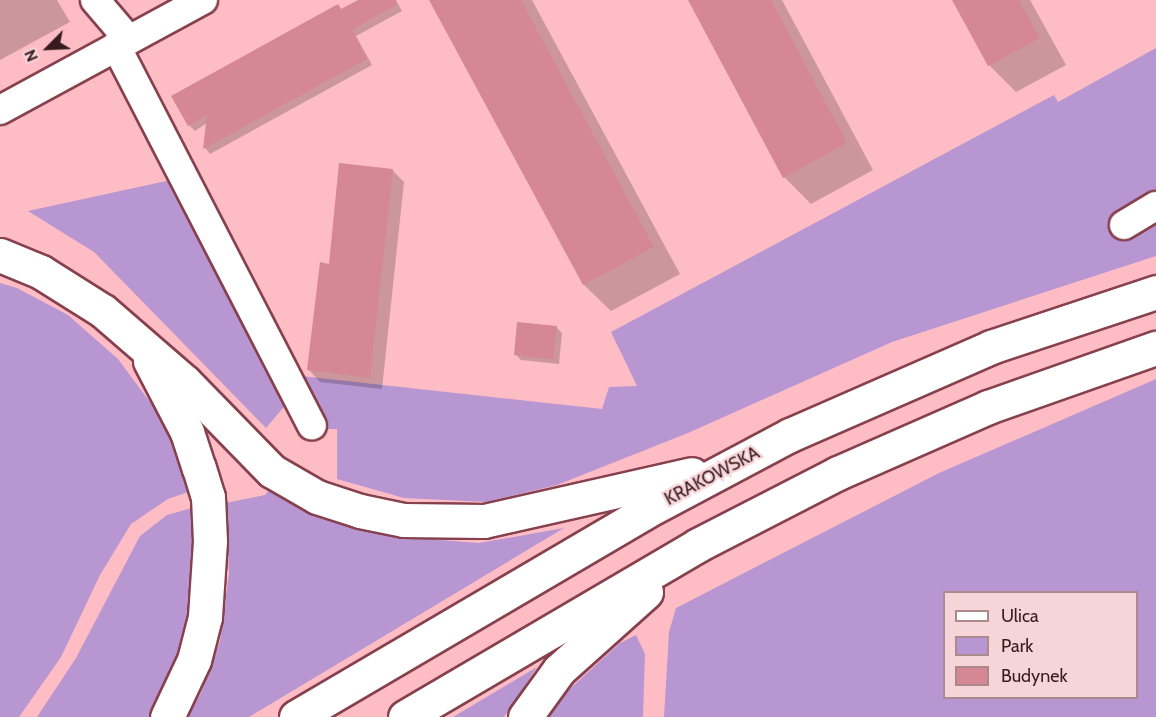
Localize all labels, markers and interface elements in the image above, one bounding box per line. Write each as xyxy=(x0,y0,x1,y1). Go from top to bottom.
north arrow xyxy=(18,18,78,78)
text: N xyxy=(20,46,42,65)
street label: KRAKOWSKA xyxy=(661,442,763,510)
legend xyxy=(943,591,1138,699)
text: Ulica xyxy=(1001,605,1039,627)
text: Park xyxy=(1001,635,1033,657)
text: Budynek xyxy=(1001,665,1068,687)

